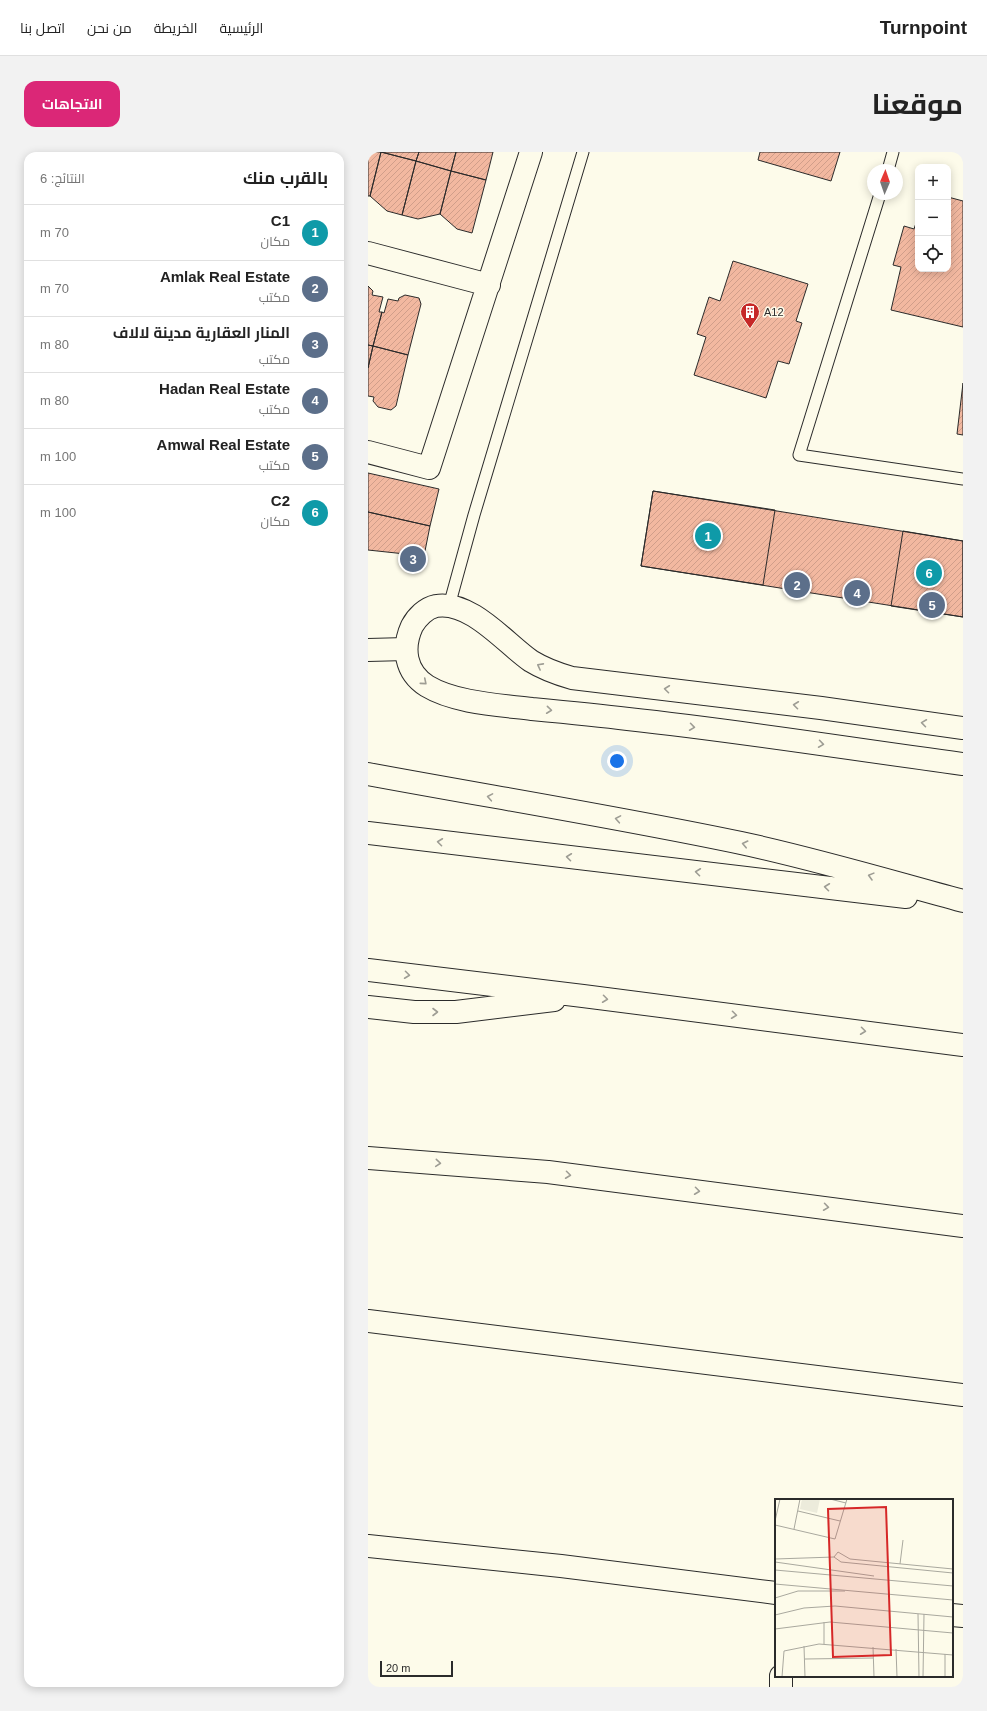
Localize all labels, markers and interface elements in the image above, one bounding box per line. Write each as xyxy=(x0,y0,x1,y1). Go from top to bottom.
text: Turnpoint xyxy=(880,17,967,38)
text: اتصل بنا xyxy=(20,20,65,36)
text: من نحن xyxy=(87,20,132,36)
text: الخريطة xyxy=(154,20,197,36)
text: الرئيسية xyxy=(219,20,263,36)
button: الاتجاهات xyxy=(24,81,120,127)
text: موقعنا xyxy=(872,89,963,120)
north arrow xyxy=(867,164,903,200)
map controls xyxy=(915,164,951,272)
button: + xyxy=(915,164,951,200)
text: بالقرب منك xyxy=(243,169,328,188)
text: النتائج: 6 xyxy=(40,171,85,186)
button: − xyxy=(915,200,951,236)
text: C1 xyxy=(271,212,290,229)
text: 70 m xyxy=(40,225,69,240)
text: 1 xyxy=(311,225,319,240)
text: مكان xyxy=(261,234,290,249)
button: locate xyxy=(915,236,951,272)
text: Amlak Real Estate xyxy=(160,268,290,285)
text: 70 m xyxy=(40,281,69,296)
text: 2 xyxy=(311,281,319,296)
text: مكتب xyxy=(259,290,290,305)
building icon: A12 xyxy=(739,301,761,329)
place label: A12 xyxy=(764,306,784,318)
text: المنار العقارية مدينة لالاف xyxy=(113,324,290,341)
text: 80 m xyxy=(40,337,69,352)
text: 3 xyxy=(311,337,319,352)
text: مكتب xyxy=(259,352,290,367)
text: Hadan Real Estate xyxy=(159,380,290,397)
text: 80 m xyxy=(40,393,69,408)
text: 4 xyxy=(311,393,319,408)
text: مكتب xyxy=(259,402,290,417)
text: Amwal Real Estate xyxy=(157,436,290,453)
text: 100 m xyxy=(40,449,76,464)
text: 5 xyxy=(311,449,319,464)
text: مكتب xyxy=(259,458,290,473)
text: C2 xyxy=(271,492,290,509)
text: 100 m xyxy=(40,505,76,520)
text: 6 xyxy=(311,505,319,520)
text: مكان xyxy=(261,514,290,529)
pin: 1 xyxy=(695,521,721,551)
pin: 3 xyxy=(400,544,426,574)
pin: 6 xyxy=(916,558,942,588)
pin: 2 xyxy=(784,570,810,600)
pin: 4 xyxy=(844,578,870,608)
pin: 5 xyxy=(919,590,945,620)
one-way arrow xyxy=(536,663,544,670)
one-way arrow xyxy=(419,678,426,685)
one-way arrow xyxy=(663,685,670,694)
one-way arrow xyxy=(793,701,799,710)
one-way arrow xyxy=(546,706,552,715)
one-way arrow xyxy=(921,719,927,728)
one-way arrow xyxy=(689,722,695,731)
one-way arrow xyxy=(818,740,824,749)
your location xyxy=(607,751,627,771)
one-way arrow xyxy=(487,793,493,801)
one-way arrow xyxy=(615,815,621,824)
one-way arrow xyxy=(437,837,443,846)
one-way arrow xyxy=(742,841,748,849)
one-way arrow xyxy=(566,853,572,862)
one-way arrow xyxy=(695,868,701,877)
one-way arrow xyxy=(868,872,875,881)
one-way arrow xyxy=(824,883,830,892)
one-way arrow xyxy=(404,970,410,979)
one-way arrow xyxy=(602,994,608,1003)
one-way arrow xyxy=(432,1008,438,1016)
one-way arrow xyxy=(731,1010,737,1019)
one-way arrow xyxy=(860,1027,866,1036)
one-way arrow xyxy=(435,1158,442,1167)
one-way arrow xyxy=(565,1170,571,1179)
one-way arrow xyxy=(694,1186,700,1195)
one-way arrow xyxy=(823,1203,829,1212)
inset map xyxy=(775,1499,953,1677)
scale bar xyxy=(380,1659,453,1678)
text: 20 m xyxy=(386,1662,410,1674)

